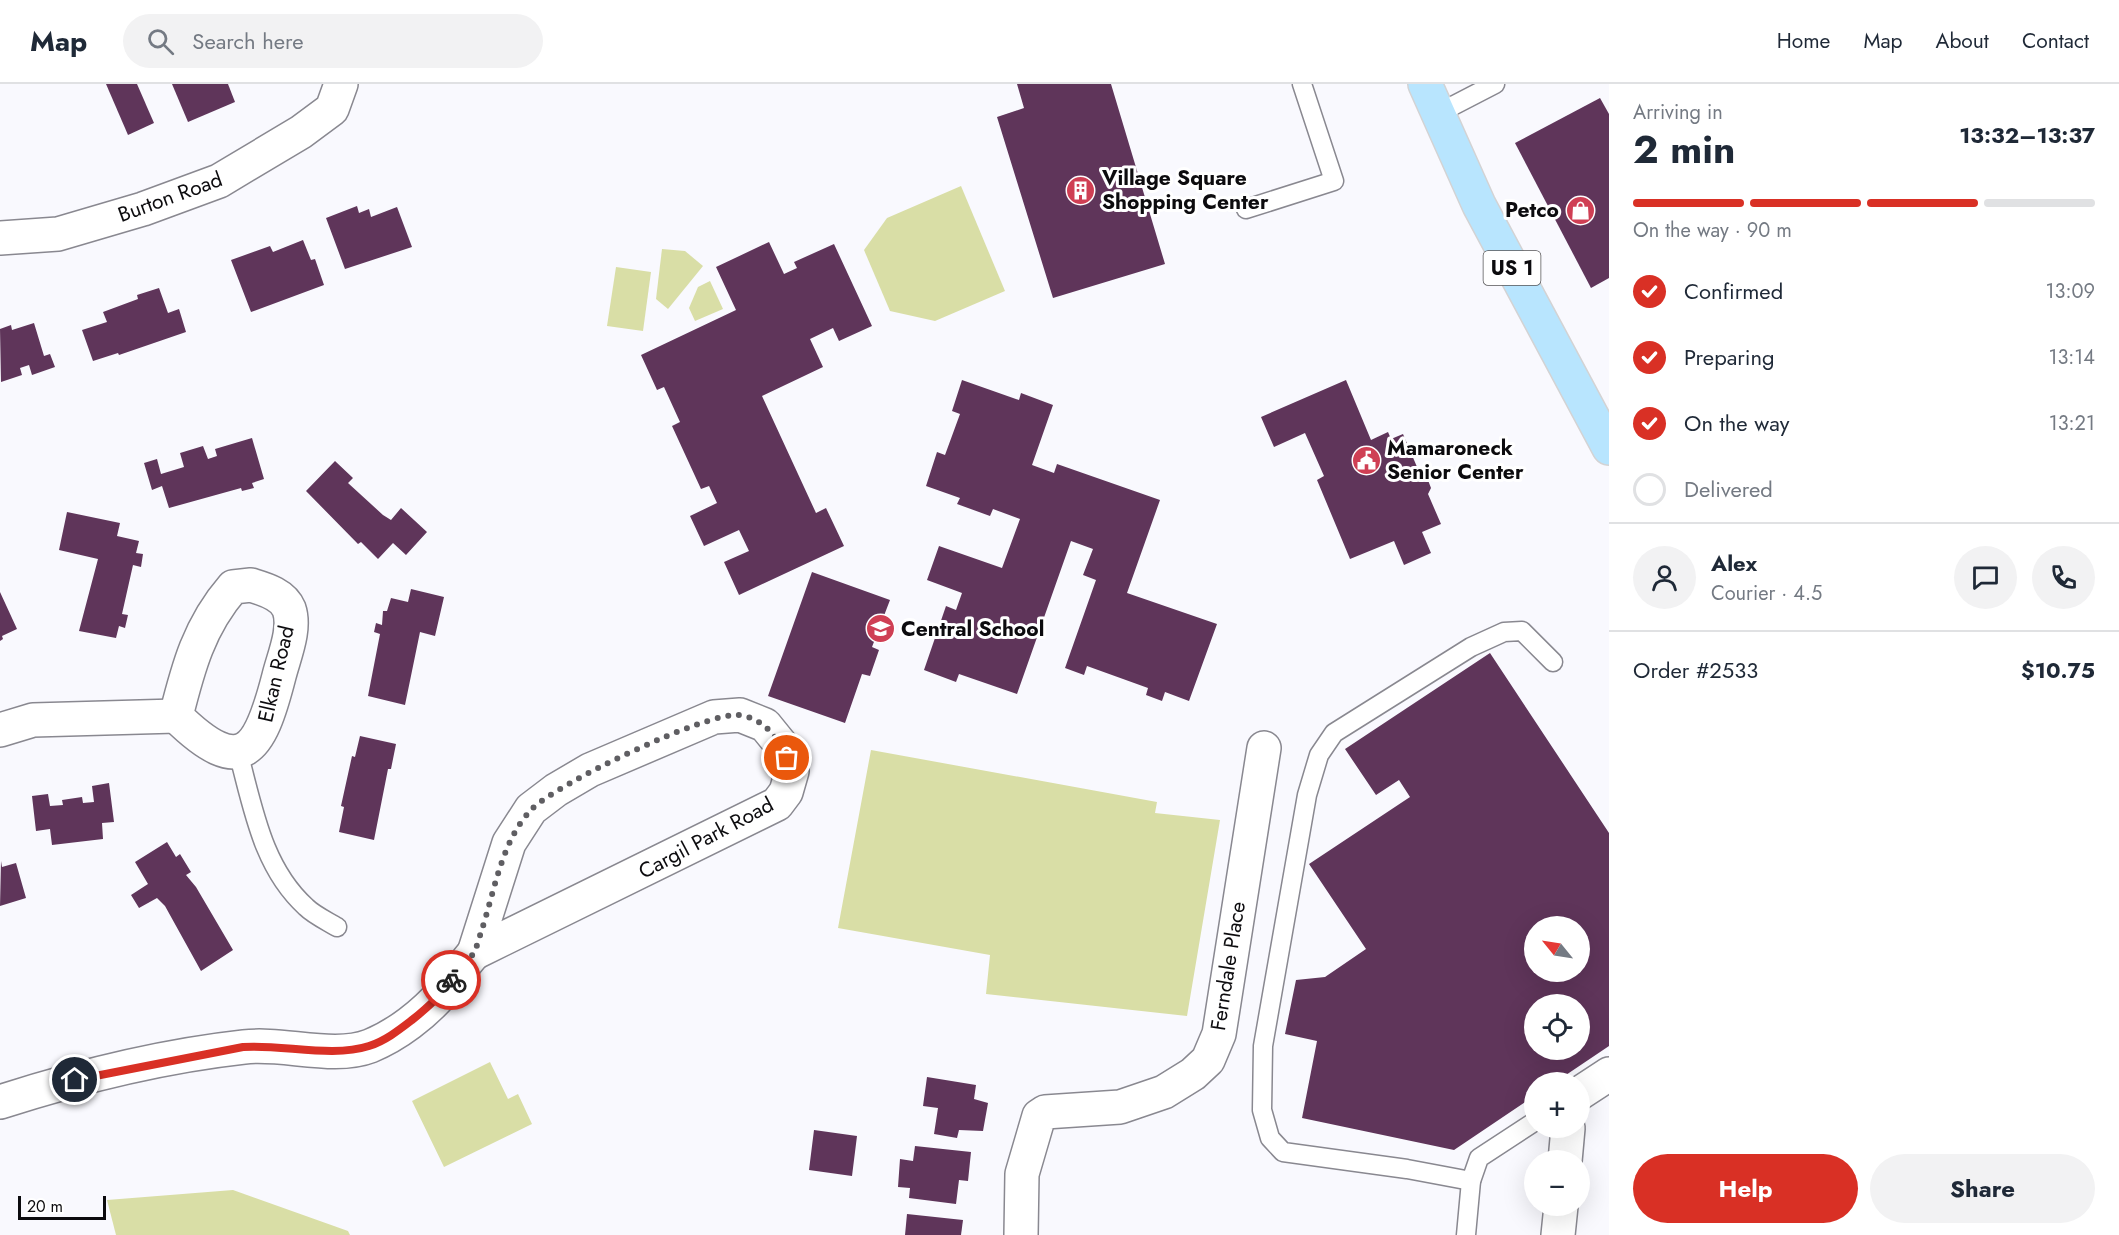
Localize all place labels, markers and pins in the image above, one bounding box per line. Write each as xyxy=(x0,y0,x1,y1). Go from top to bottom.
place label: Village Square Shopping Center xyxy=(1101,163,1269,217)
building icon: Village Square Shopping Center xyxy=(1065,174,1097,206)
shop icon: Petco xyxy=(1564,194,1596,226)
place label: Petco xyxy=(1505,195,1559,225)
place label: Mamaroneck Senior Center xyxy=(1387,433,1524,487)
public building icon: Mamaroneck Senior Center xyxy=(1350,444,1382,476)
school or university icon: Central School xyxy=(864,613,896,645)
place label: Central School xyxy=(901,614,1044,644)
pin xyxy=(761,732,812,783)
pin xyxy=(49,1054,100,1105)

